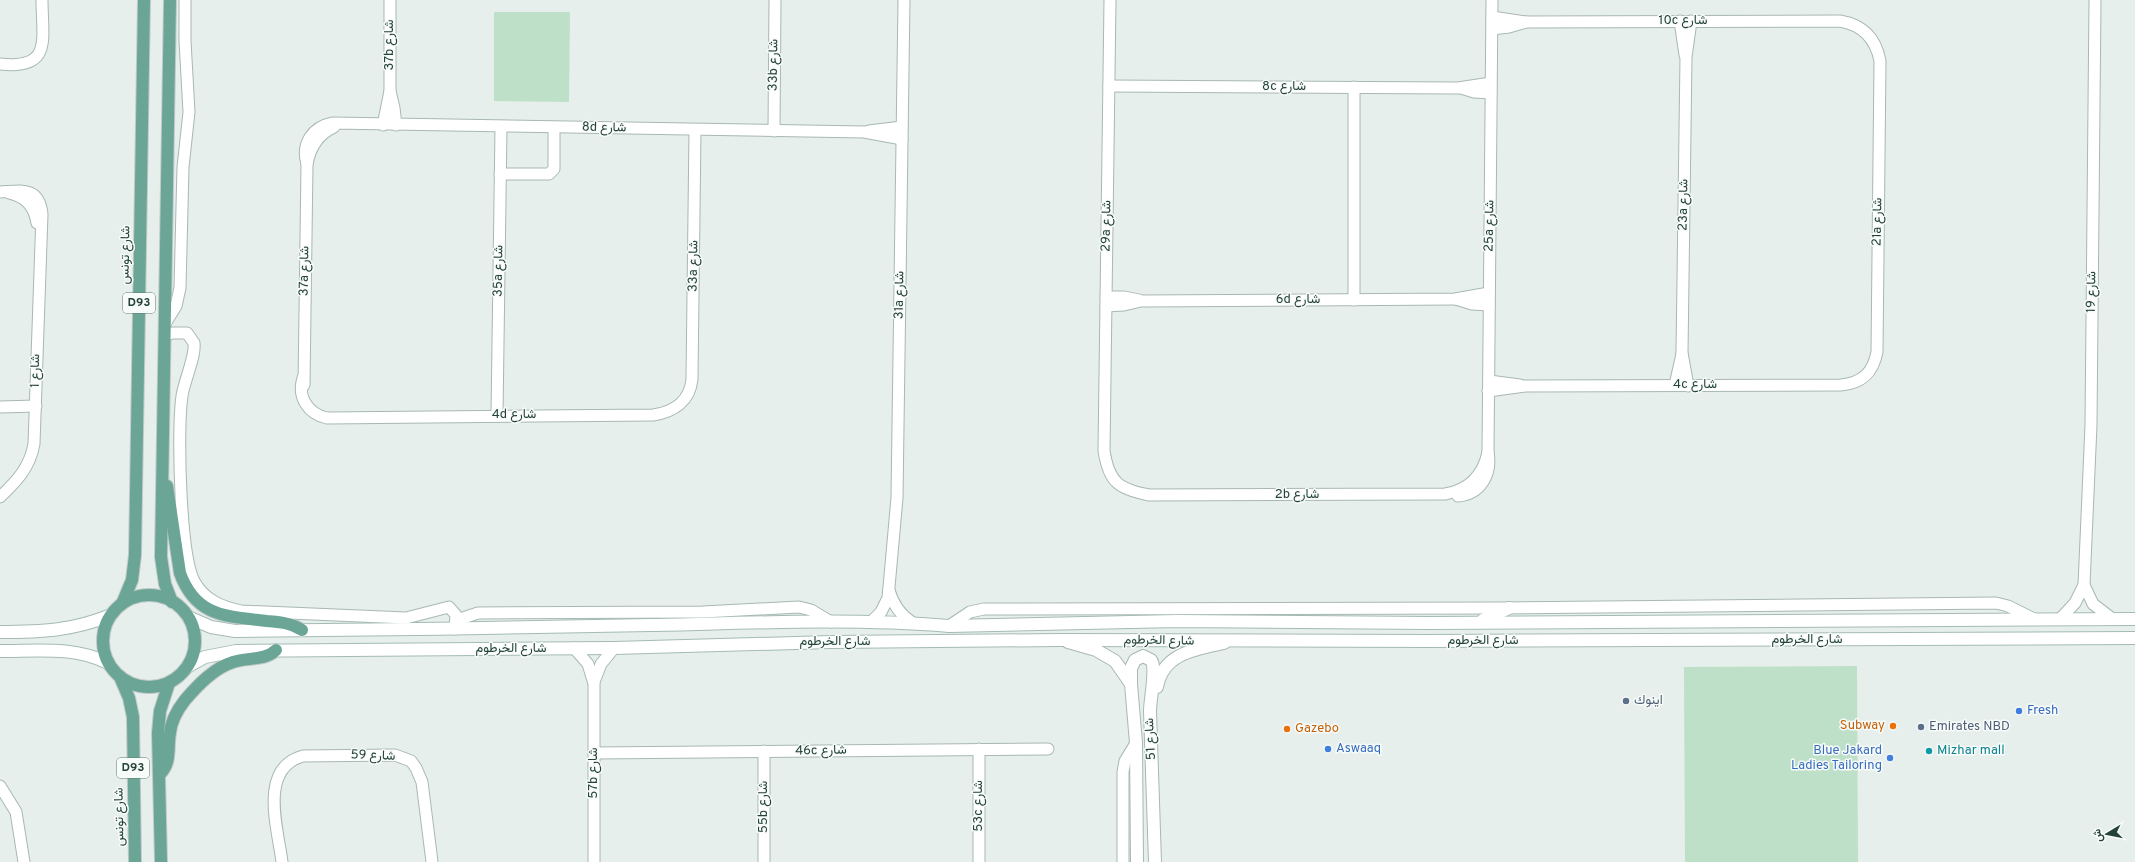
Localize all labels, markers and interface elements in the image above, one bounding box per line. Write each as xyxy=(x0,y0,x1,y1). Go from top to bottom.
street label: 10c شارع xyxy=(1659,13,1707,29)
street label: 37b شارع xyxy=(382,20,398,71)
street label: 33b شارع xyxy=(766,39,782,91)
street label: 8c شارع xyxy=(1262,79,1306,95)
street label: 8d شارع xyxy=(582,120,626,136)
street label: 23a شارع xyxy=(1676,179,1692,231)
street label: 21a شارع xyxy=(1870,198,1886,246)
street label: 29a شارع xyxy=(1099,200,1115,252)
street label: 25a شارع xyxy=(1482,200,1498,252)
street label: شارع تونس xyxy=(117,225,135,285)
street label: 33a شارع xyxy=(686,240,702,292)
street label: 35a شارع xyxy=(491,245,507,297)
street label: 37a شارع xyxy=(297,246,313,296)
street label: 31a شارع xyxy=(892,271,908,319)
street label: شارع 19 xyxy=(2084,271,2100,313)
street label: 6d شارع xyxy=(1276,292,1320,308)
road number: D93 xyxy=(123,293,155,313)
street label: شارع 1 xyxy=(28,354,44,388)
street label: 4c شارع xyxy=(1673,377,1717,393)
street label: 4d شارع xyxy=(492,407,536,423)
street label: 2b شارع xyxy=(1275,487,1319,503)
street label: شارع الخرطوم xyxy=(1123,632,1195,650)
street label: شارع الخرطوم xyxy=(1772,632,1842,648)
street label: شارع الخرطوم xyxy=(1448,633,1518,649)
street label: شارع الخرطوم xyxy=(800,634,870,650)
street label: شارع الخرطوم xyxy=(476,641,546,657)
place label: اينوك xyxy=(1634,693,1663,709)
marker: اينوك xyxy=(1621,696,1631,706)
place label: Fresh xyxy=(2027,703,2058,719)
marker: Fresh xyxy=(2014,706,2024,716)
street label: شارع 51 xyxy=(1142,718,1160,760)
place label: Subway xyxy=(1840,718,1885,734)
place label: Emirates NBD xyxy=(1929,719,2010,735)
place label: Gazebo xyxy=(1295,721,1339,737)
marker: Subway xyxy=(1888,721,1898,731)
marker: Emirates NBD xyxy=(1916,722,1926,732)
marker: Gazebo xyxy=(1282,724,1292,734)
place label: Aswaaq xyxy=(1336,741,1381,757)
street label: 46c شارع xyxy=(795,743,847,759)
place label: Blue Jakard Ladies Tailoring xyxy=(1791,743,1882,774)
place label: Mizhar mall xyxy=(1937,743,2005,759)
marker: Aswaaq xyxy=(1323,744,1333,754)
marker: Mizhar mall xyxy=(1924,746,1934,756)
street label: شارع 59 xyxy=(350,747,396,765)
street label: 57b شارع xyxy=(586,747,602,799)
marker: Blue Jakard Ladies Tailoring xyxy=(1885,753,1895,763)
road number: D93 xyxy=(117,758,149,778)
street label: 53c شارع xyxy=(971,780,987,832)
street label: 55b شارع xyxy=(756,781,772,833)
street label: شارع تونس xyxy=(111,787,129,847)
north arrow xyxy=(2087,814,2127,854)
text: ش xyxy=(2090,828,2106,843)

